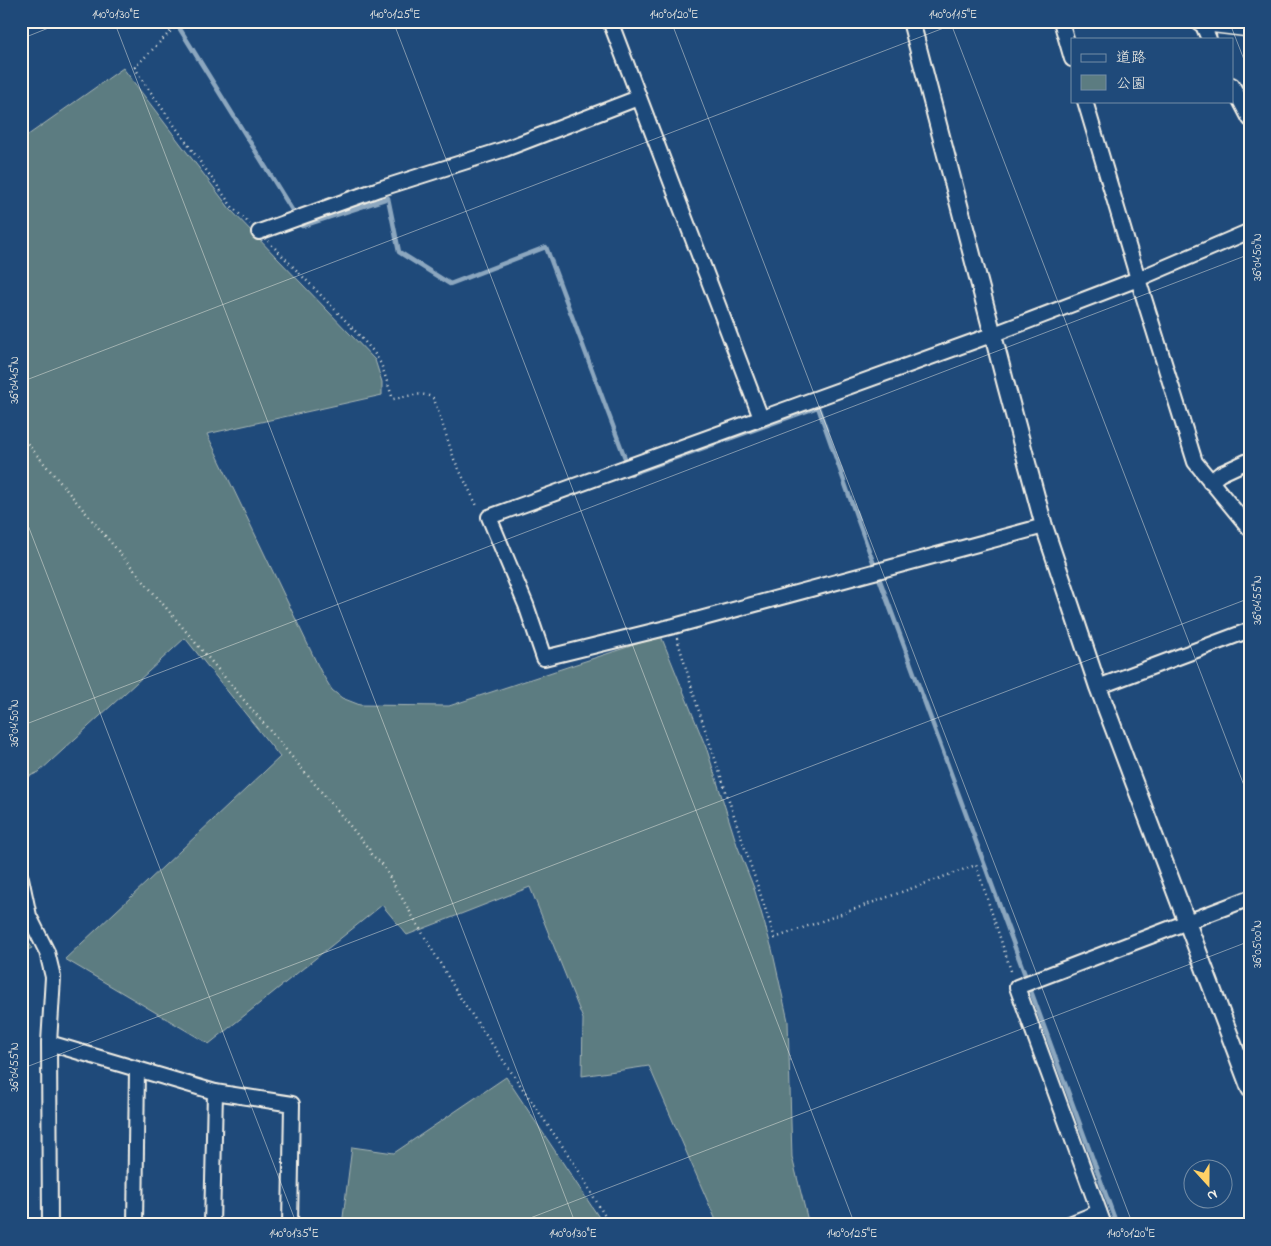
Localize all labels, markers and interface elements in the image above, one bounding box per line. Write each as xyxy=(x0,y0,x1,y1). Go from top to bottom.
text: 140°01'30"E xyxy=(92,6,140,24)
text: 140°01'25"E xyxy=(370,6,420,24)
text: 140°01'20"E xyxy=(650,6,698,24)
text: 140°01'15"E xyxy=(929,6,977,24)
legend xyxy=(1071,38,1234,102)
text: 道路 xyxy=(1116,47,1146,69)
text: 公園 xyxy=(1116,73,1146,95)
text: 36°04'50"N xyxy=(1249,233,1267,281)
text: 36°04'45"N xyxy=(6,356,24,404)
text: 36°04'55"N xyxy=(1249,575,1267,625)
text: 36°04'50"N xyxy=(6,699,24,747)
text: 36°05'00"N xyxy=(1249,920,1267,968)
text: 36°04'55"N xyxy=(6,1042,24,1092)
north arrow xyxy=(1184,1158,1234,1208)
text: N xyxy=(1204,1183,1220,1206)
text: 140°01'35"E xyxy=(269,1225,319,1243)
text: 140°01'30"E xyxy=(549,1225,597,1243)
text: 140°01'25"E xyxy=(827,1225,877,1243)
text: 140°01'20"E xyxy=(1107,1225,1155,1243)

